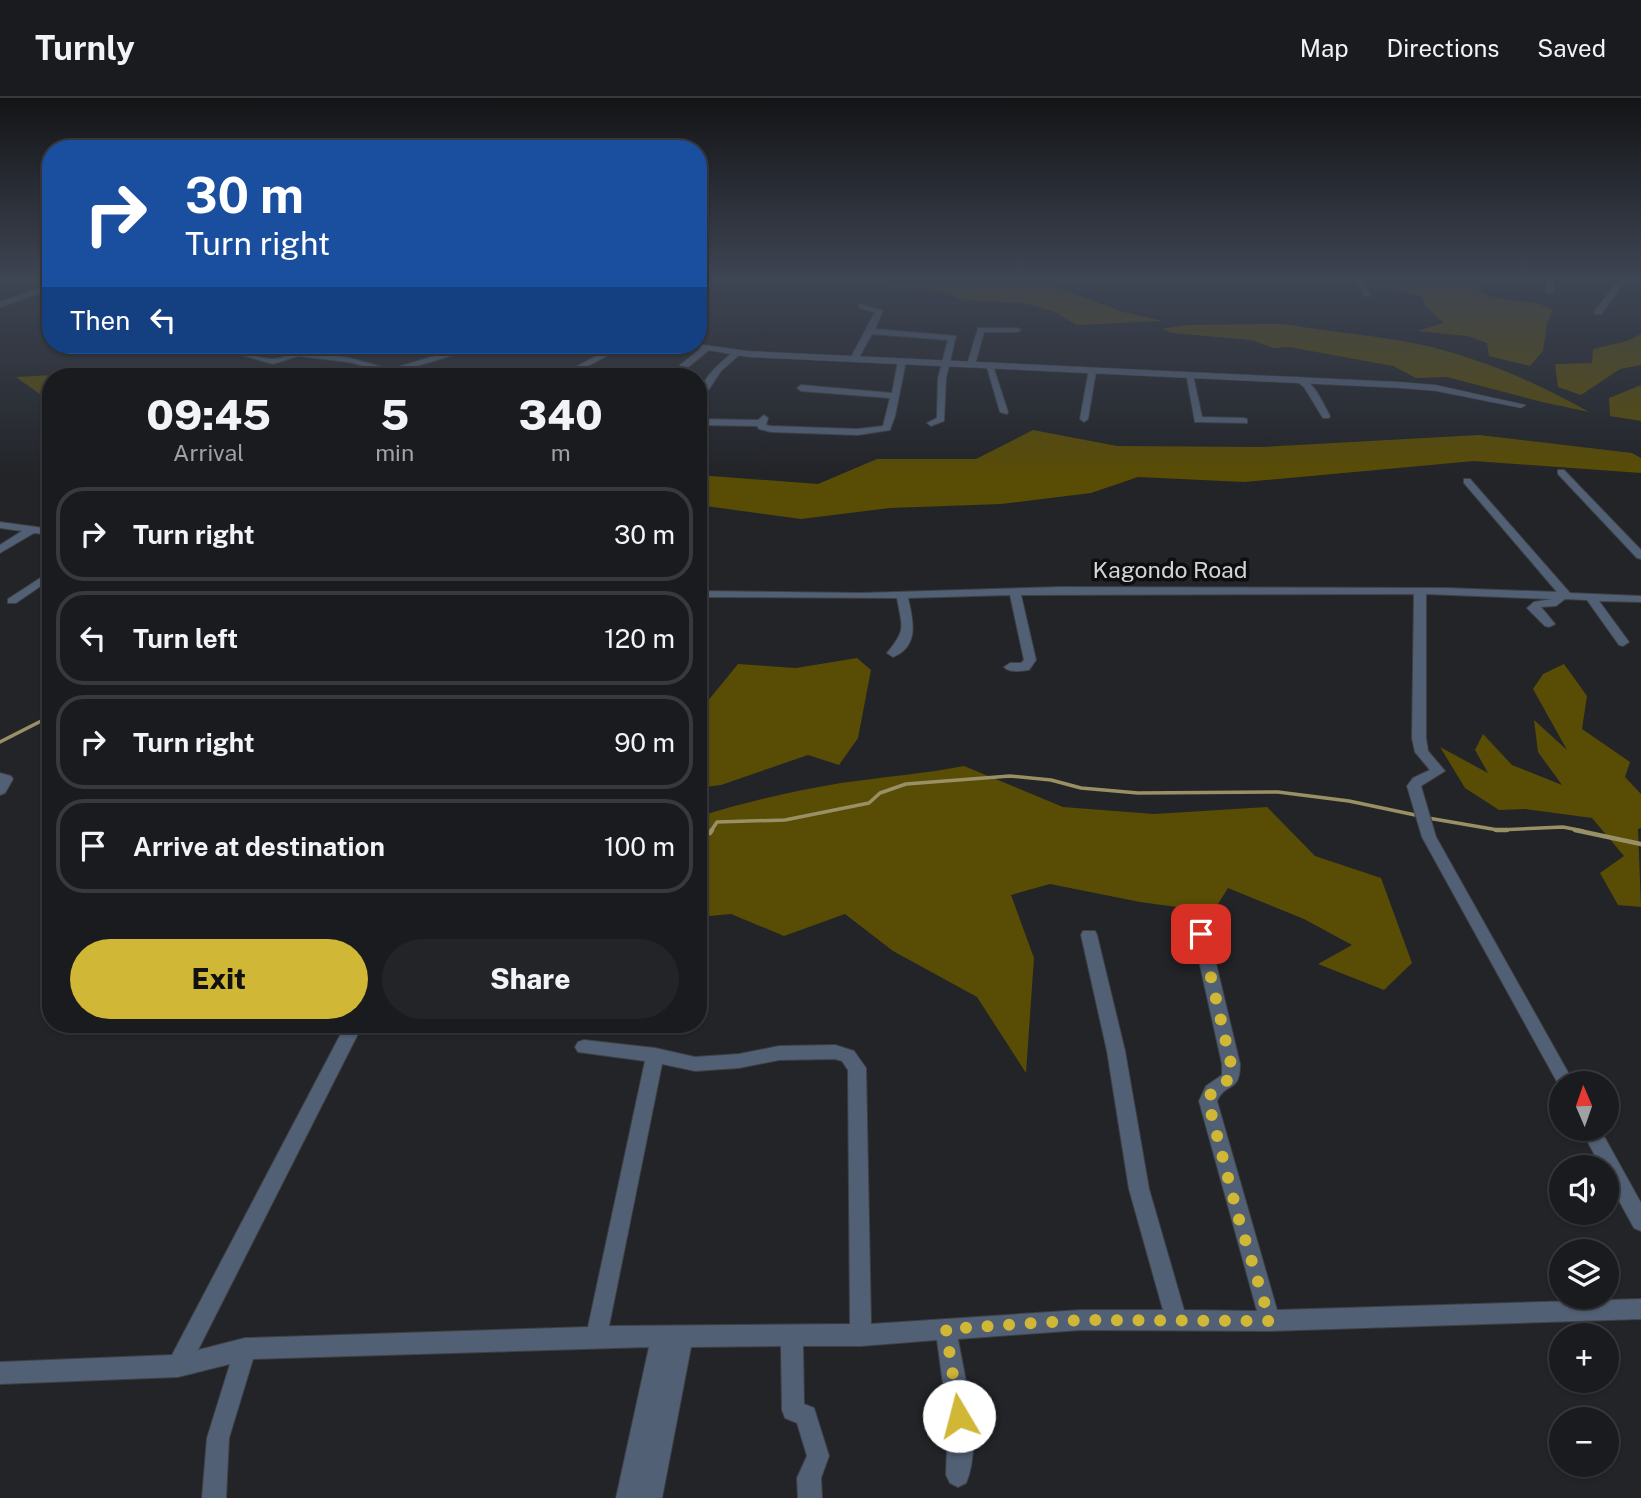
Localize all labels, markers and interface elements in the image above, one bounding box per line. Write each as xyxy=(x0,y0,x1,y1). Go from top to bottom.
text: Turnly xyxy=(35,29,135,67)
text: Map xyxy=(1300,34,1349,62)
text: Directions xyxy=(1387,34,1499,62)
text: Saved xyxy=(1537,34,1606,62)
text: 30 m xyxy=(185,166,304,224)
icon: right xyxy=(70,168,161,259)
text: Turn right xyxy=(185,225,330,262)
icon: left xyxy=(144,301,182,339)
text: Then xyxy=(70,305,130,336)
text: 09:45 xyxy=(146,390,271,439)
text: 5 xyxy=(380,390,409,439)
text: 340 xyxy=(518,390,603,439)
text: Arrival xyxy=(173,439,244,466)
text: min xyxy=(375,439,414,466)
text: m xyxy=(551,439,571,466)
icon: right xyxy=(74,515,112,553)
text: Turn right xyxy=(133,519,255,550)
text: 30 m xyxy=(614,519,675,550)
street label: Kagondo Road xyxy=(1092,556,1248,583)
icon: left xyxy=(74,619,112,657)
text: Turn left xyxy=(133,623,238,654)
text: 120 m xyxy=(604,623,675,654)
icon: right xyxy=(74,723,112,761)
text: Turn right xyxy=(133,727,255,758)
text: 90 m xyxy=(614,727,675,758)
icon: arrive xyxy=(74,827,112,865)
text: Arrive at destination xyxy=(133,831,385,862)
text: 100 m xyxy=(604,831,675,862)
pin xyxy=(1171,904,1231,964)
icon: arrive xyxy=(1182,915,1220,953)
button: Exit xyxy=(70,939,368,1019)
button: Share xyxy=(382,939,679,1019)
north arrow xyxy=(1549,1071,1619,1141)
map controls xyxy=(1549,1071,1619,1477)
button: sound xyxy=(1549,1155,1619,1225)
button: layers xyxy=(1549,1239,1619,1309)
button: + xyxy=(1549,1323,1619,1393)
position arrow xyxy=(922,1379,996,1453)
button: − xyxy=(1549,1407,1619,1477)

